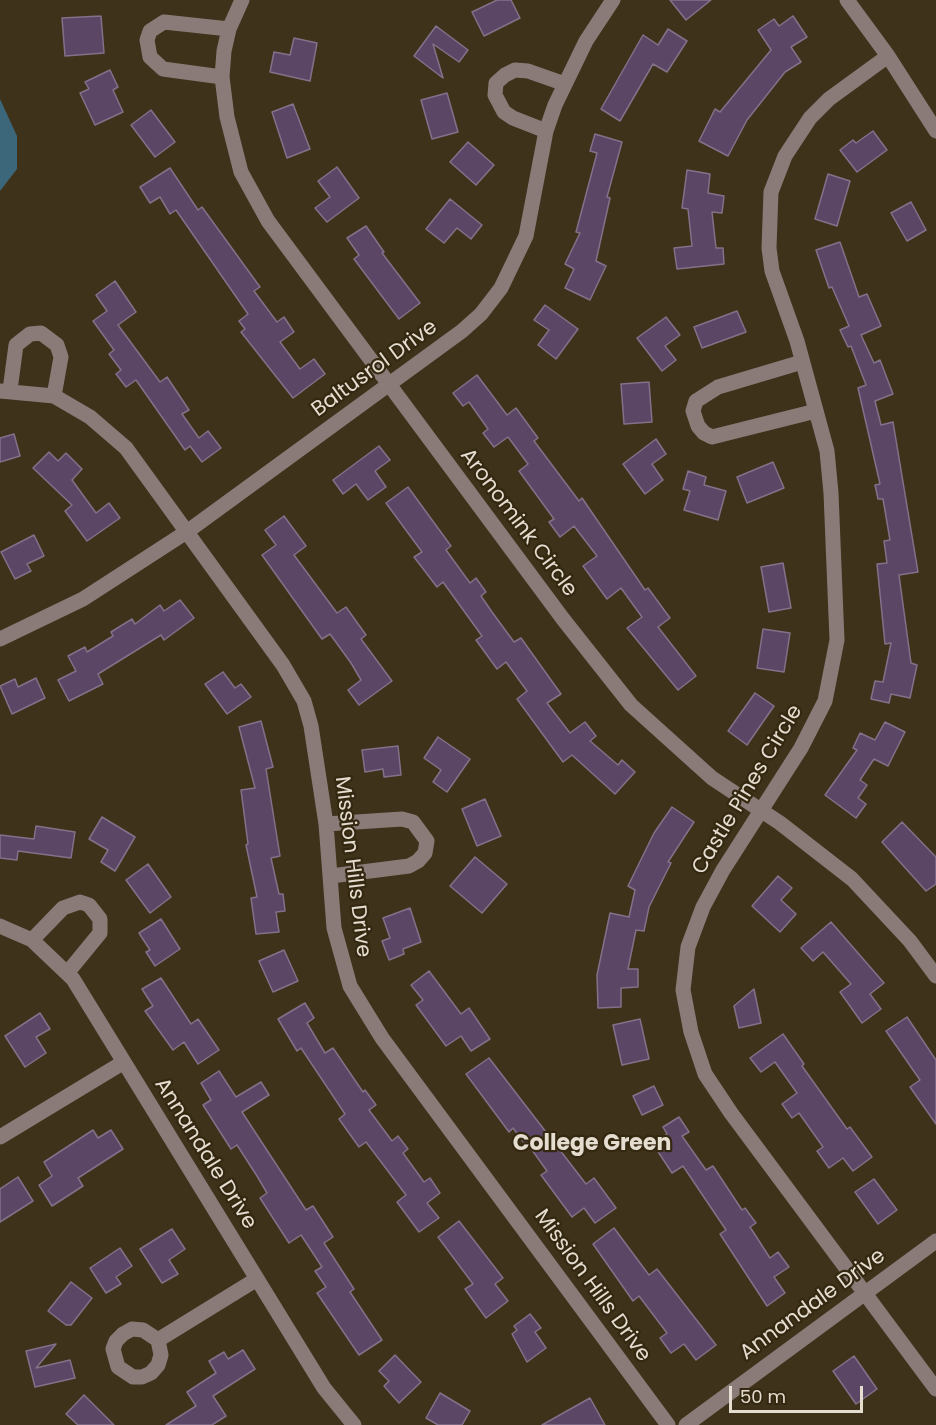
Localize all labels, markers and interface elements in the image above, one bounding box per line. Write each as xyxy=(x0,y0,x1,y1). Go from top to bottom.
street label: Baltusrol Drive xyxy=(307,315,443,423)
street label: Aronomink Circle xyxy=(454,444,582,602)
street label: Castle Pines Circle xyxy=(687,701,809,879)
street label: Mission Hills Drive xyxy=(328,775,376,959)
street label: Annandale Drive xyxy=(148,1074,262,1234)
district label: College Green xyxy=(513,1131,671,1157)
street label: Mission Hills Drive xyxy=(528,1205,656,1367)
street label: Annandale Drive xyxy=(735,1244,891,1366)
scale bar xyxy=(732,1374,866,1412)
text: 50 m xyxy=(740,1384,786,1409)

